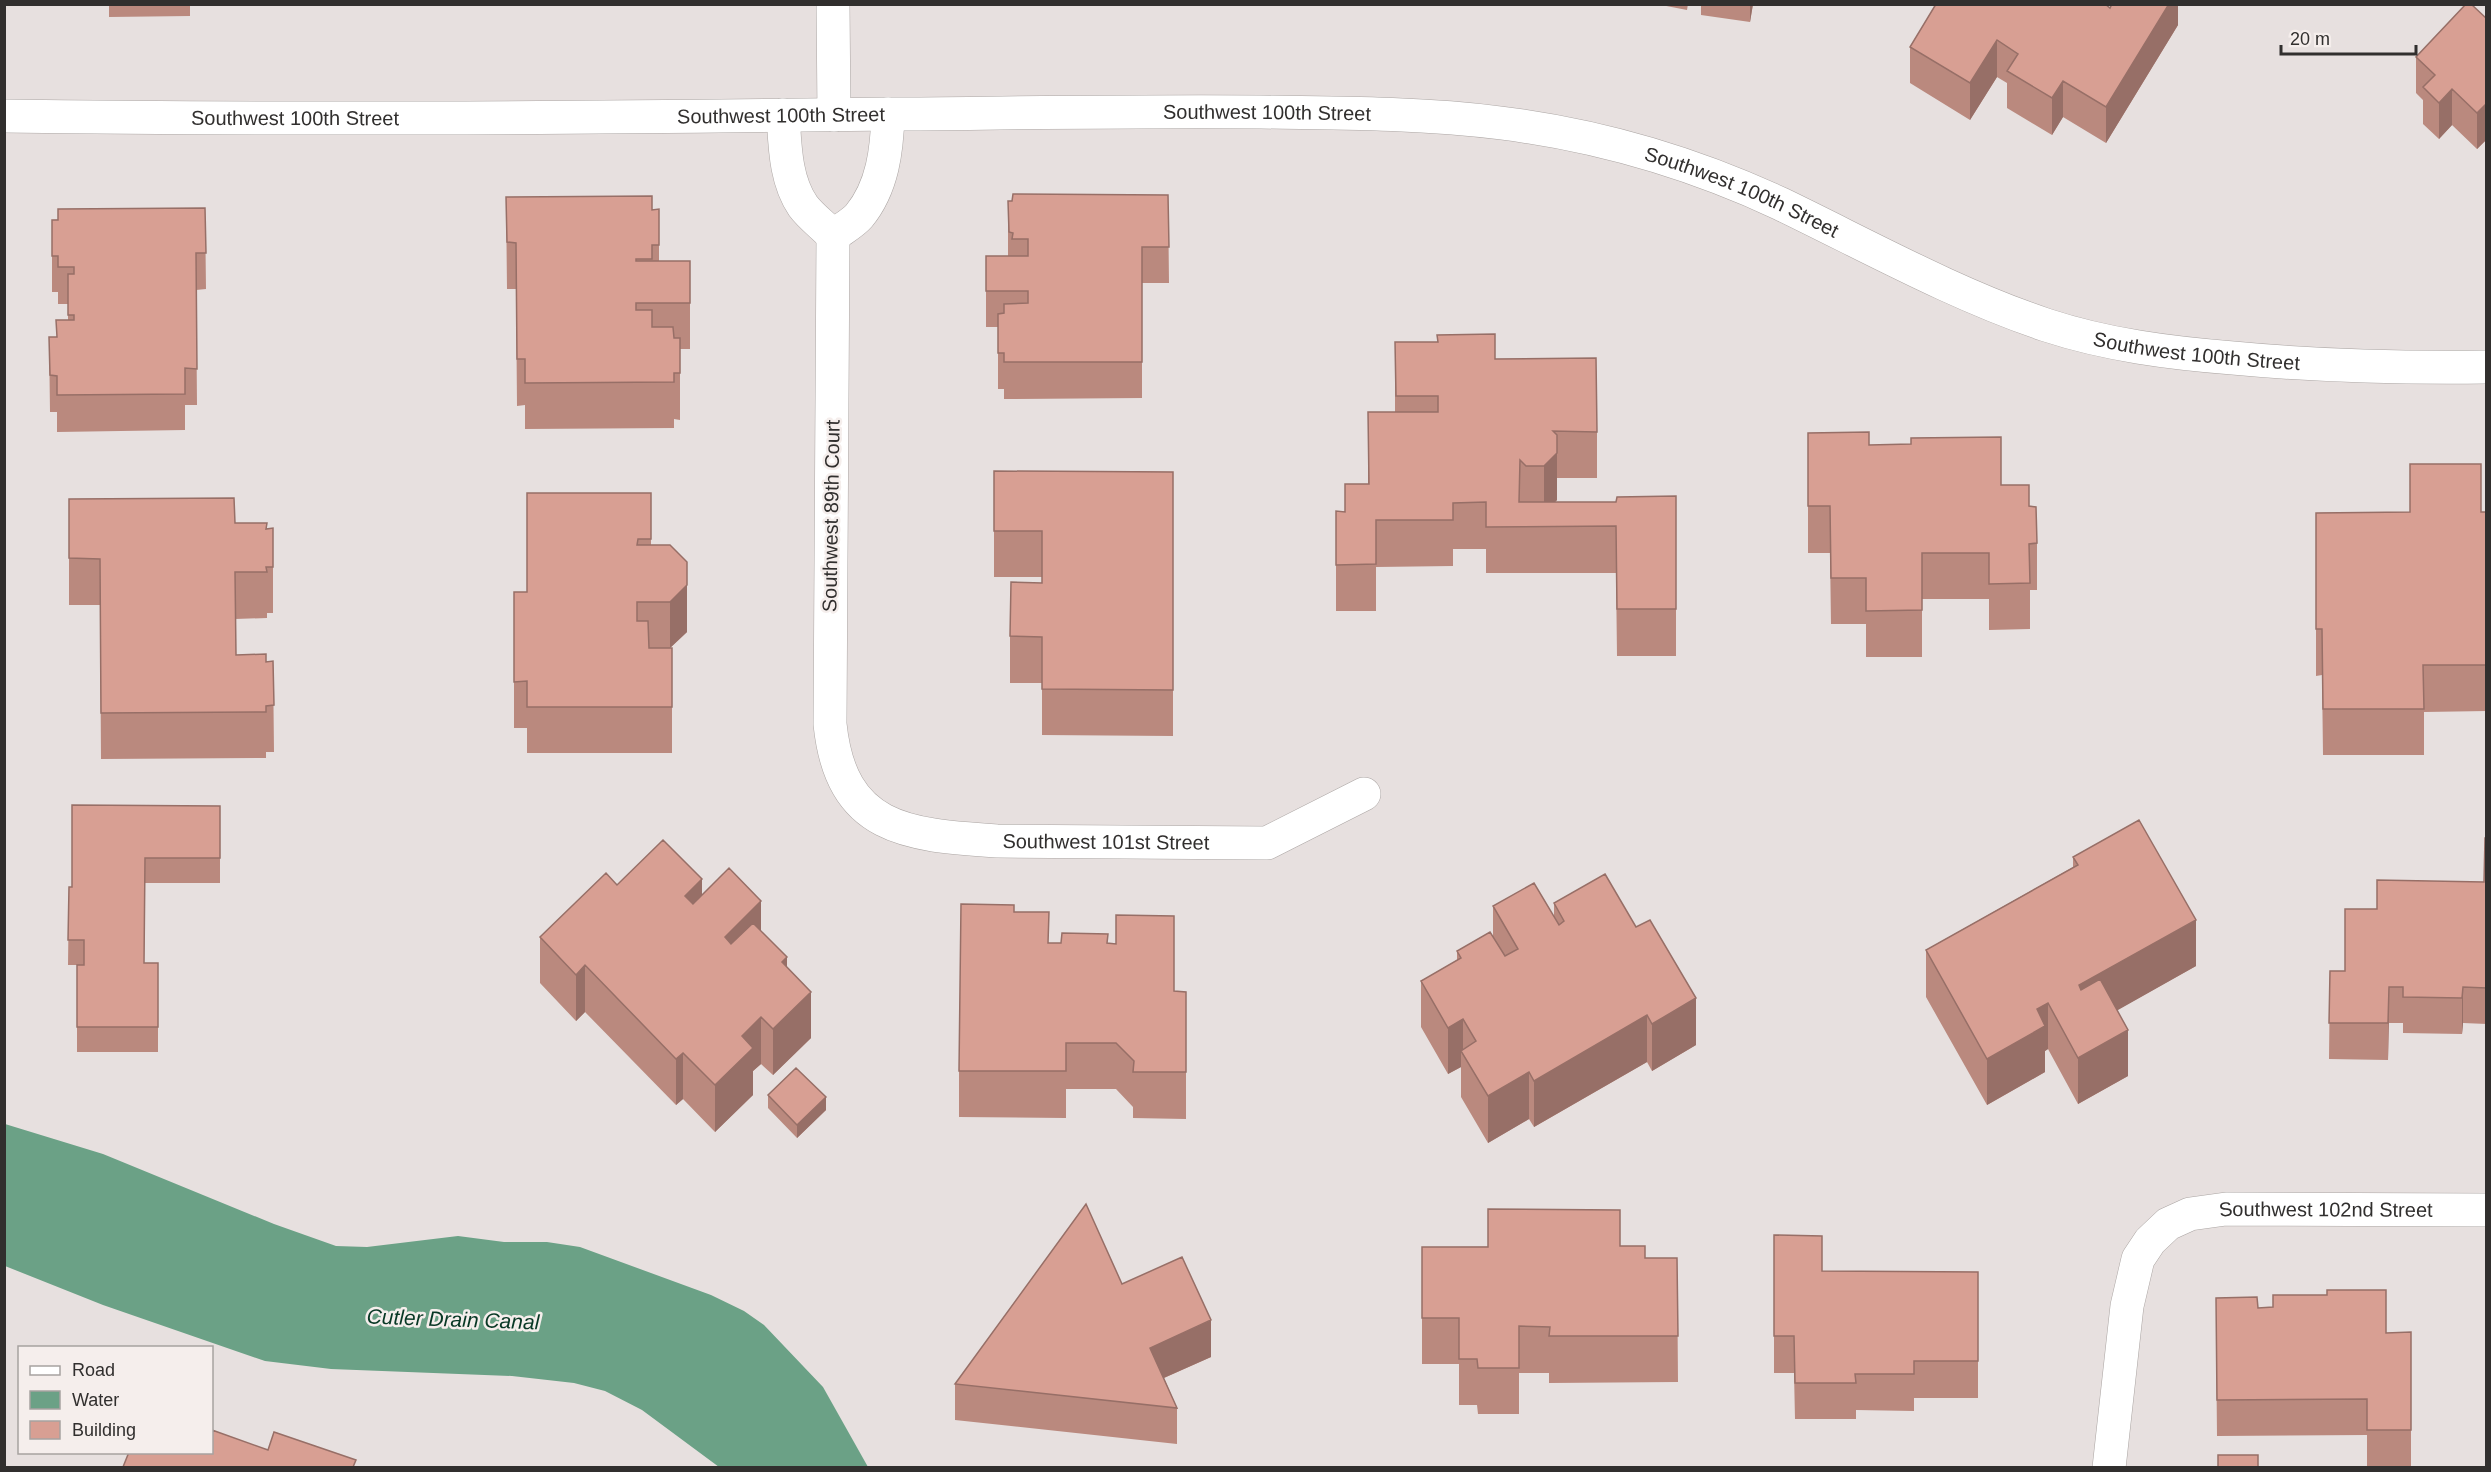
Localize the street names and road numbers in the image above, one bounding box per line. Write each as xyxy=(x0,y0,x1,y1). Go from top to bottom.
street label: Southwest 100th Street xyxy=(1163,101,1372,125)
street label: Southwest 100th Street xyxy=(677,103,886,128)
street label: Southwest 100th Street xyxy=(191,107,399,129)
street label: Southwest 100th Street xyxy=(1642,142,1843,242)
street label: Southwest 100th Street xyxy=(2091,328,2301,374)
street label: Southwest 89th Court xyxy=(818,419,844,612)
street label: Southwest 101st Street xyxy=(1002,830,1210,854)
street label: Southwest 102nd Street xyxy=(2218,1197,2433,1221)

